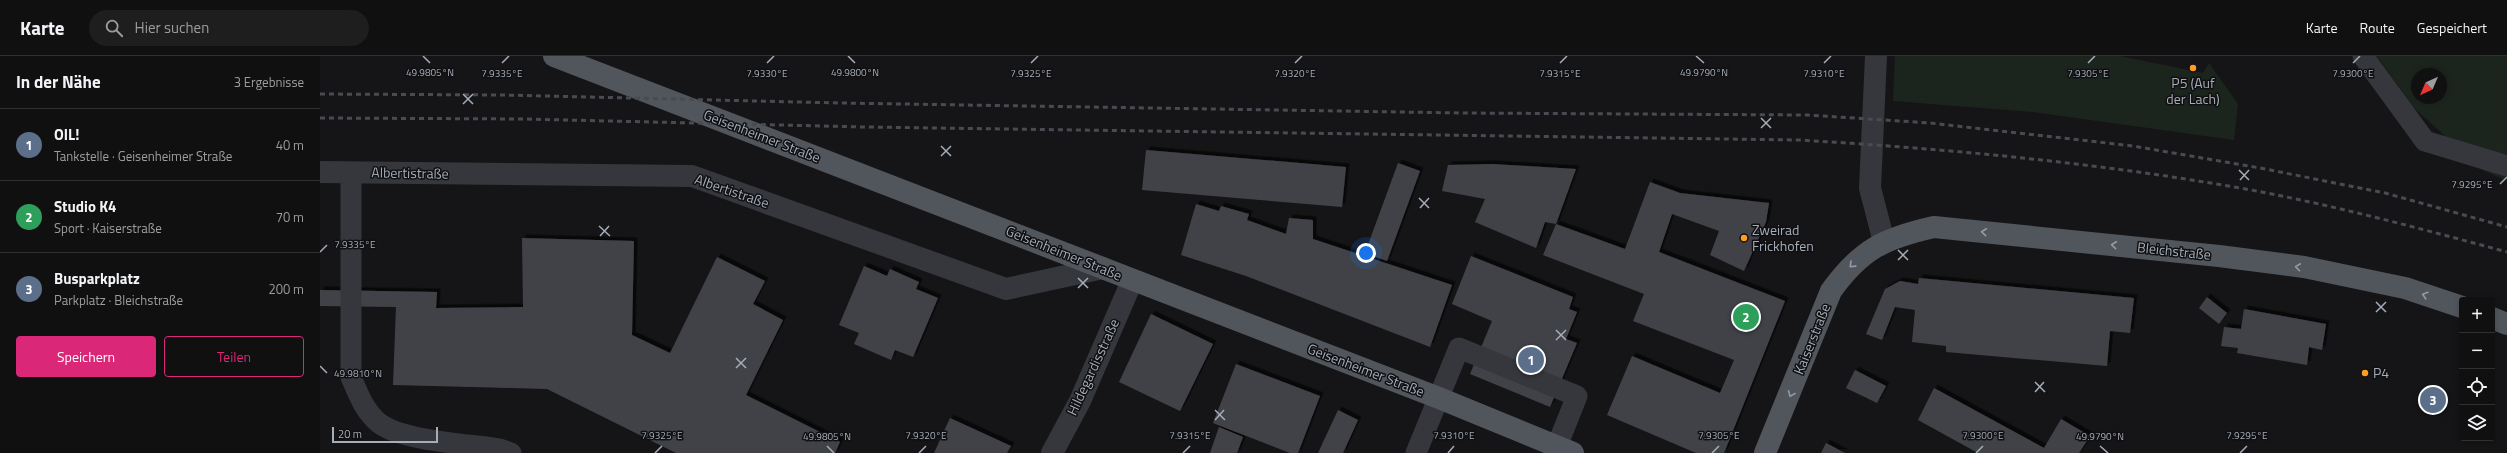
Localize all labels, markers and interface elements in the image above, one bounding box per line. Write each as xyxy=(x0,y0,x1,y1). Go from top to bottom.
search box xyxy=(89,10,369,46)
text: Karte xyxy=(20,13,65,42)
text: Hier suchen xyxy=(135,16,209,39)
icon: search xyxy=(103,17,125,39)
text: Karte xyxy=(2306,17,2338,38)
text: Route xyxy=(2360,17,2395,38)
text: Gespeichert xyxy=(2417,17,2487,38)
marker: P5 (Auf der Lach) xyxy=(2188,63,2198,73)
text: 49.9805°N xyxy=(406,65,454,80)
text: 49.9800°N xyxy=(831,65,879,80)
text: 49.9790°N xyxy=(1680,65,1728,80)
text: 7.9335°E xyxy=(481,66,523,81)
text: 7.9330°E xyxy=(746,66,788,81)
text: 7.9325°E xyxy=(1010,66,1052,81)
text: 7.9320°E xyxy=(1274,66,1316,81)
text: 7.9315°E xyxy=(1539,66,1581,81)
text: 7.9310°E xyxy=(1803,66,1845,81)
text: 7.9305°E xyxy=(2067,66,2109,81)
text: 7.9300°E xyxy=(2332,66,2374,81)
north arrow xyxy=(2411,68,2447,104)
text: In der Nähe xyxy=(16,69,101,95)
text: 3 Ergebnisse xyxy=(234,72,304,92)
place label: P5 (Auf der Lach) xyxy=(2166,72,2220,109)
street label: Geisenheimer Straße xyxy=(701,104,824,167)
text: OIL! xyxy=(54,123,79,146)
text: 1 xyxy=(25,135,33,155)
text: 40 m xyxy=(276,135,304,155)
text: Tankstelle · Geisenheimer Straße xyxy=(54,146,232,166)
street label: Albertistraße xyxy=(371,161,449,184)
street label: Albertistraße xyxy=(692,168,772,213)
text: 7.9295°E xyxy=(2451,177,2493,192)
text: Studio K4 xyxy=(54,195,117,218)
text: 2 xyxy=(25,207,33,227)
text: 70 m xyxy=(276,207,304,227)
text: Sport · Kaiserstraße xyxy=(54,218,162,238)
place label: Zweirad Frickhofen xyxy=(1752,219,1814,256)
street label: Geisenheimer Straße xyxy=(1003,220,1125,285)
one-way arrow xyxy=(1981,228,1987,237)
marker: Zweirad Frickhofen xyxy=(1739,233,1749,243)
street label: Bleichstraße xyxy=(2136,236,2212,265)
text: 7.9335°E xyxy=(334,237,376,252)
one-way arrow xyxy=(2110,241,2117,250)
your location xyxy=(1356,243,1376,263)
one-way arrow xyxy=(1849,260,1857,268)
one-way arrow xyxy=(2295,262,2301,271)
text: Busparkplatz xyxy=(54,267,140,290)
text: 3 xyxy=(25,279,33,299)
text: 200 m xyxy=(268,279,304,299)
text: Parkplatz · Bleichstraße xyxy=(54,290,183,310)
one-way arrow xyxy=(2422,291,2429,300)
map controls xyxy=(2459,297,2495,441)
button: + xyxy=(2459,297,2495,333)
street label: Kaiserstraße xyxy=(1788,300,1835,377)
pin: 2 xyxy=(1733,302,1759,332)
street label: Hildegardisstraße xyxy=(1061,315,1124,419)
button: − xyxy=(2459,333,2495,369)
button: Speichern xyxy=(16,336,156,377)
button: Teilen xyxy=(164,336,304,377)
street label: Geisenheimer Straße xyxy=(1305,338,1428,401)
pin: 1 xyxy=(1518,345,1544,375)
place label: P4 xyxy=(2373,362,2389,383)
text: 49.9810°N xyxy=(334,366,382,381)
marker: P4 xyxy=(2360,368,2370,378)
button: locate xyxy=(2459,369,2495,405)
pin: 3 xyxy=(2420,385,2446,415)
one-way arrow xyxy=(1787,390,1795,397)
button: layers xyxy=(2459,405,2495,441)
scale bar xyxy=(332,425,438,444)
text: 20 m xyxy=(338,426,362,442)
text: 7.9325°E xyxy=(641,428,683,443)
text: 7.9320°E xyxy=(905,428,947,443)
text: 7.9315°E xyxy=(1169,428,1211,443)
text: 7.9310°E xyxy=(1433,428,1475,443)
text: 7.9305°E xyxy=(1698,428,1740,443)
text: 7.9300°E xyxy=(1962,428,2004,443)
text: 7.9295°E xyxy=(2226,428,2268,443)
text: 49.9805°N xyxy=(803,429,851,444)
text: 49.9790°N xyxy=(2076,429,2124,444)

